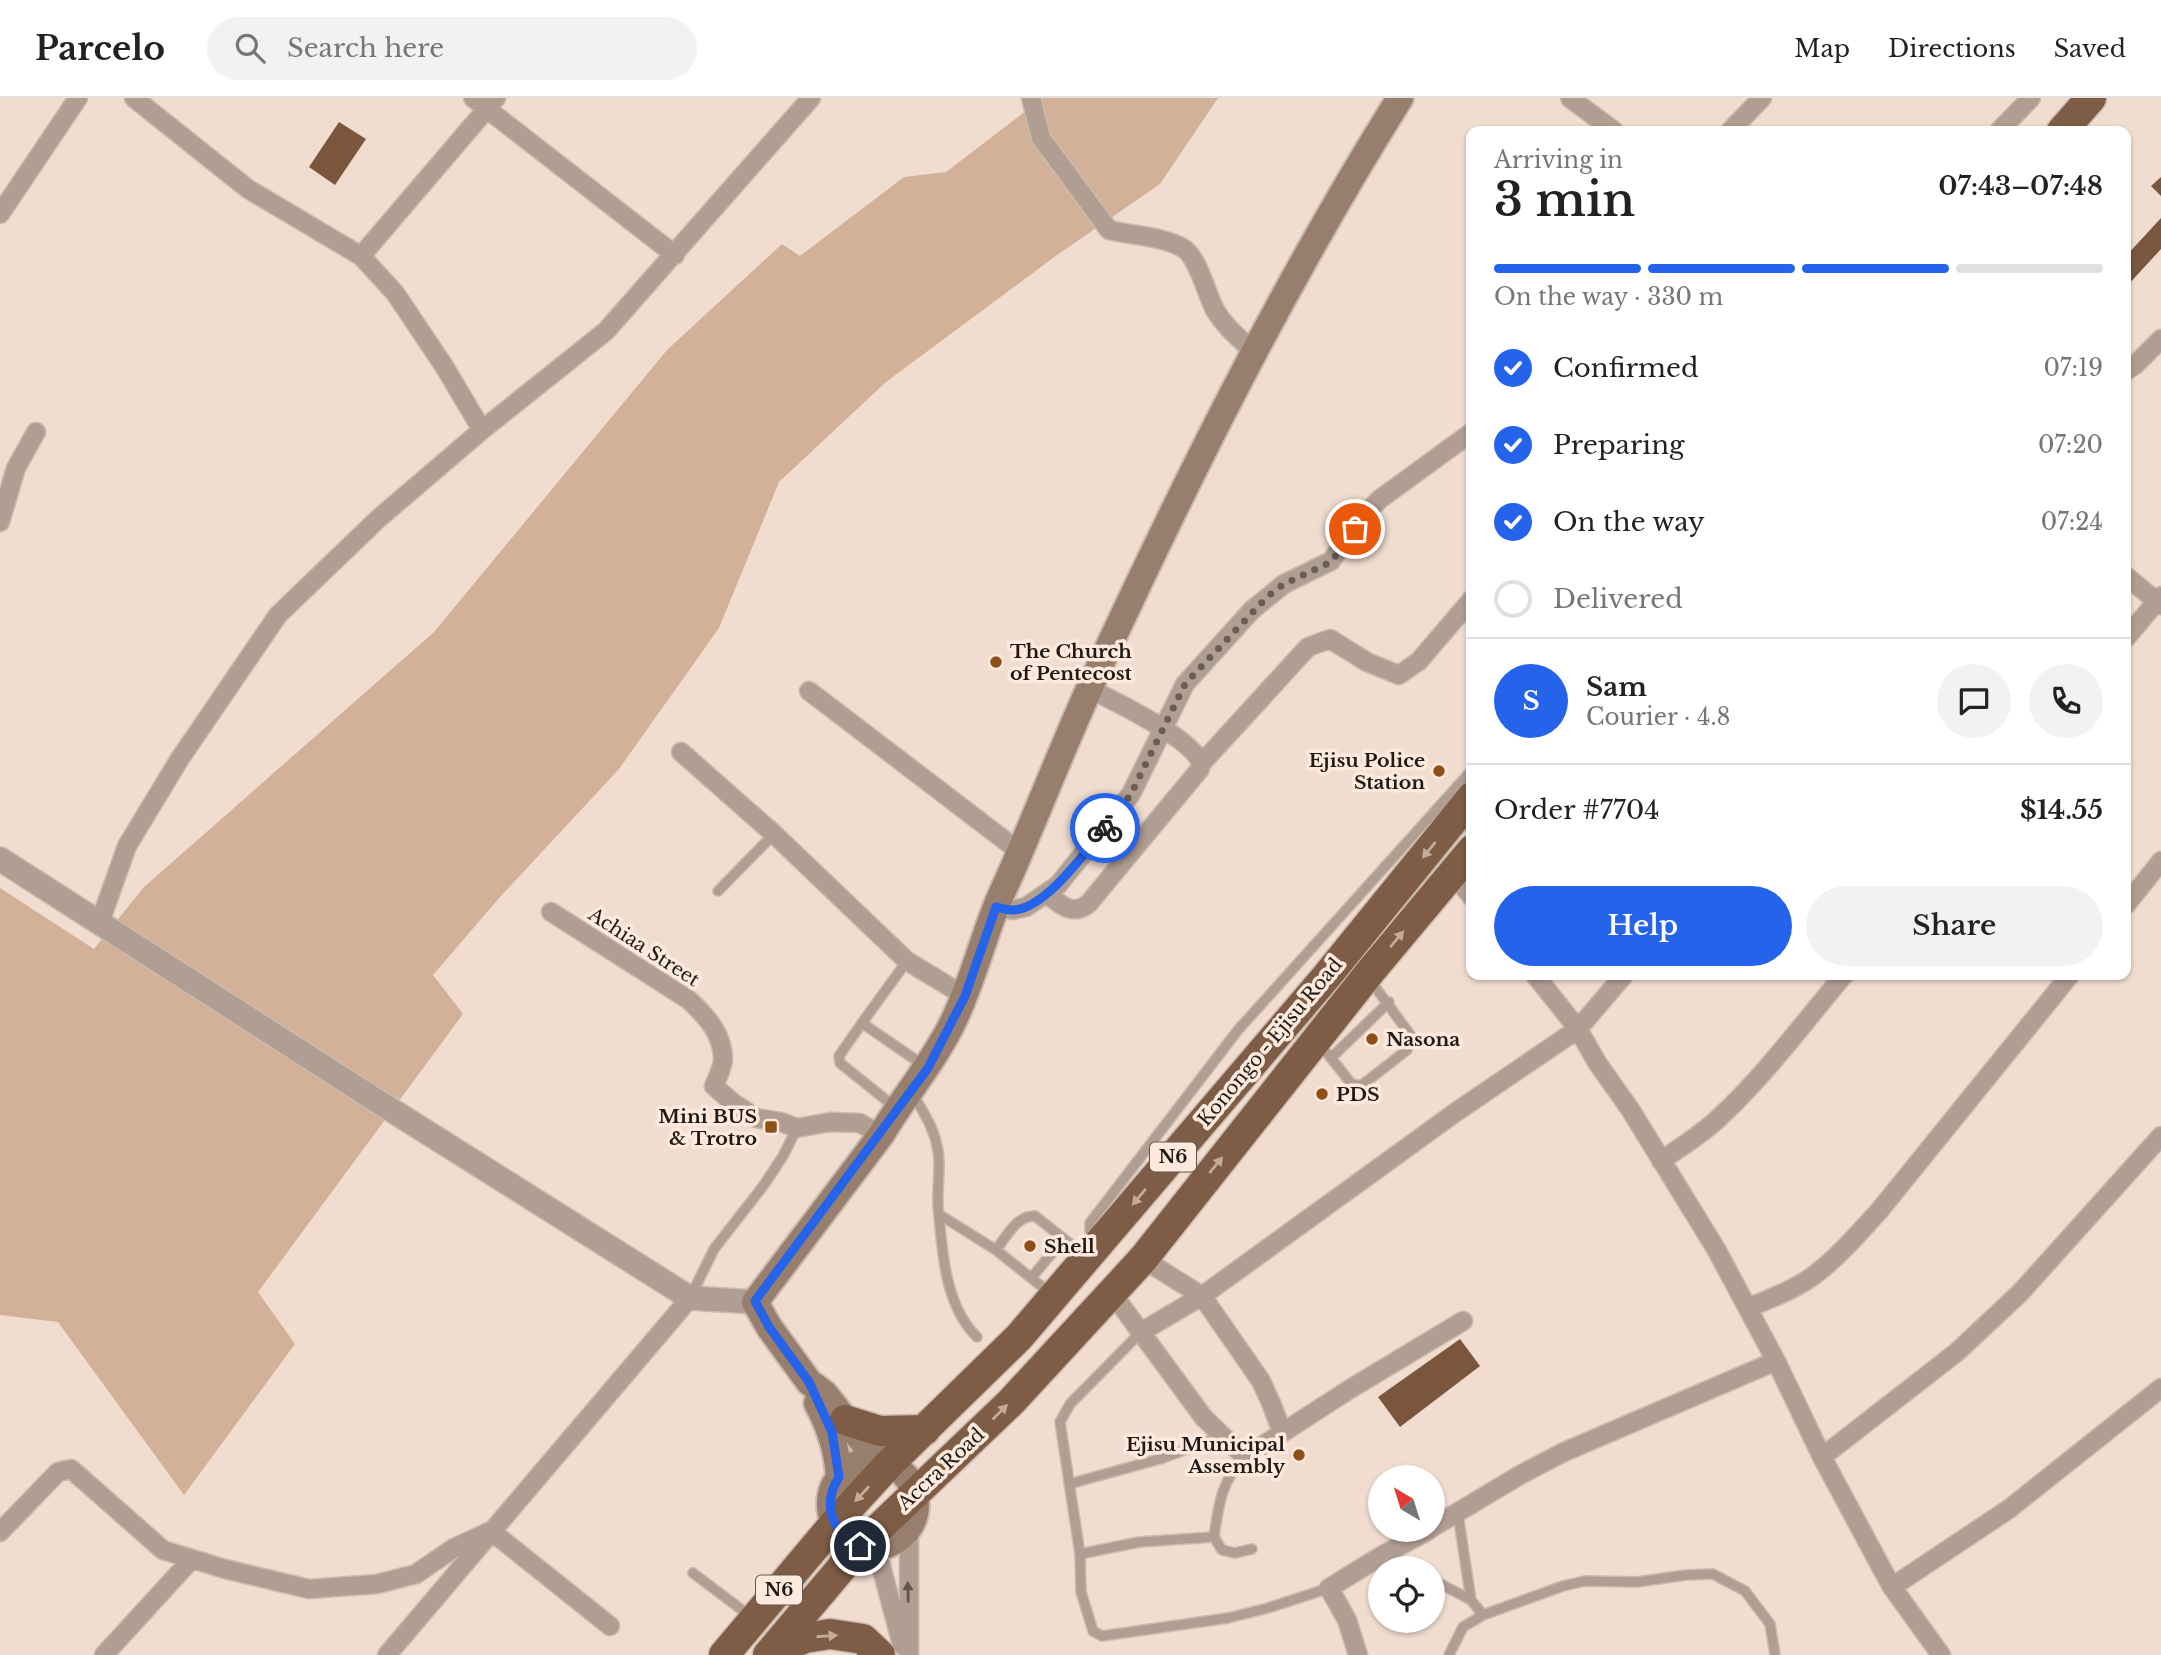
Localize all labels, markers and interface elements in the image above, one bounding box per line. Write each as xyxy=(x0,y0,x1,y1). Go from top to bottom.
search box xyxy=(207,17,697,80)
text: Parcelo xyxy=(35,28,165,69)
icon: search xyxy=(231,29,269,67)
text: Search here xyxy=(287,32,444,64)
text: Map xyxy=(1794,34,1850,63)
text: Directions xyxy=(1888,34,2016,63)
text: Saved xyxy=(2054,34,2126,63)
text: Arriving in xyxy=(1494,146,1623,174)
text: 07:43–07:48 xyxy=(1938,170,2103,202)
text: 3 min xyxy=(1494,171,1635,228)
text: On the way · 330 m xyxy=(1494,283,1723,311)
icon: check xyxy=(1494,349,1532,387)
text: Confirmed xyxy=(1553,352,1698,384)
text: 07:19 xyxy=(2043,354,2103,382)
icon: check xyxy=(1494,426,1532,464)
text: Preparing xyxy=(1553,429,1685,461)
text: 07:20 xyxy=(2038,431,2103,459)
pin xyxy=(1325,499,1385,559)
icon: check xyxy=(1494,503,1532,541)
text: On the way xyxy=(1553,506,1705,538)
text: 07:24 xyxy=(2041,508,2103,536)
icon: bag xyxy=(1336,510,1374,548)
text: Delivered xyxy=(1553,583,1683,615)
place label: The Church of Pentecost xyxy=(1010,640,1133,685)
marker: The Church of Pentecost xyxy=(988,654,1004,670)
button: chat xyxy=(1937,664,2011,738)
button: phone xyxy=(2029,664,2103,738)
text: Sam xyxy=(1586,671,1647,703)
text: S xyxy=(1522,685,1540,717)
text: Courier · 4.8 xyxy=(1586,703,1731,731)
place label: Ejisu Police Station xyxy=(1309,749,1425,794)
marker: Ejisu Police Station xyxy=(1431,763,1447,779)
courier xyxy=(1070,793,1140,863)
text: Order #7704 xyxy=(1494,794,1660,826)
text: $14.55 xyxy=(2020,794,2103,826)
icon: bike xyxy=(1086,809,1124,847)
one-way arrow xyxy=(1422,842,1437,859)
button: Help xyxy=(1494,886,1792,966)
button: Share xyxy=(1806,886,2103,966)
street label: Achiaa Street xyxy=(583,902,704,992)
one-way arrow xyxy=(1389,931,1404,948)
street label: Konongo - Ejisu Road xyxy=(1193,953,1347,1131)
place label: Nasona xyxy=(1386,1028,1460,1051)
marker: Nasona xyxy=(1364,1031,1380,1047)
place label: PDS xyxy=(1336,1083,1380,1106)
marker: PDS xyxy=(1314,1086,1330,1102)
place label: Mini BUS & Trotro xyxy=(658,1105,757,1150)
marker: Mini BUS & Trotro xyxy=(763,1119,779,1135)
road number: N6 xyxy=(1150,1142,1196,1172)
one-way arrow xyxy=(1209,1156,1224,1174)
one-way arrow xyxy=(1131,1188,1147,1206)
place label: Shell xyxy=(1044,1235,1095,1258)
marker: Shell xyxy=(1022,1238,1038,1254)
one-way arrow xyxy=(991,1405,1008,1421)
street label: Accra Road xyxy=(892,1423,989,1516)
place label: Ejisu Municipal Assembly xyxy=(1126,1433,1286,1478)
marker: Ejisu Municipal Assembly xyxy=(1291,1447,1307,1463)
north arrow xyxy=(1368,1465,1446,1542)
map controls xyxy=(1368,1465,1445,1633)
one-way arrow xyxy=(854,1485,870,1502)
pin xyxy=(830,1516,890,1576)
icon: home xyxy=(841,1527,879,1565)
button: locate xyxy=(1368,1556,1445,1633)
road number: N6 xyxy=(756,1576,802,1604)
one-way arrow xyxy=(902,1580,914,1602)
one-way arrow xyxy=(816,1630,838,1641)

